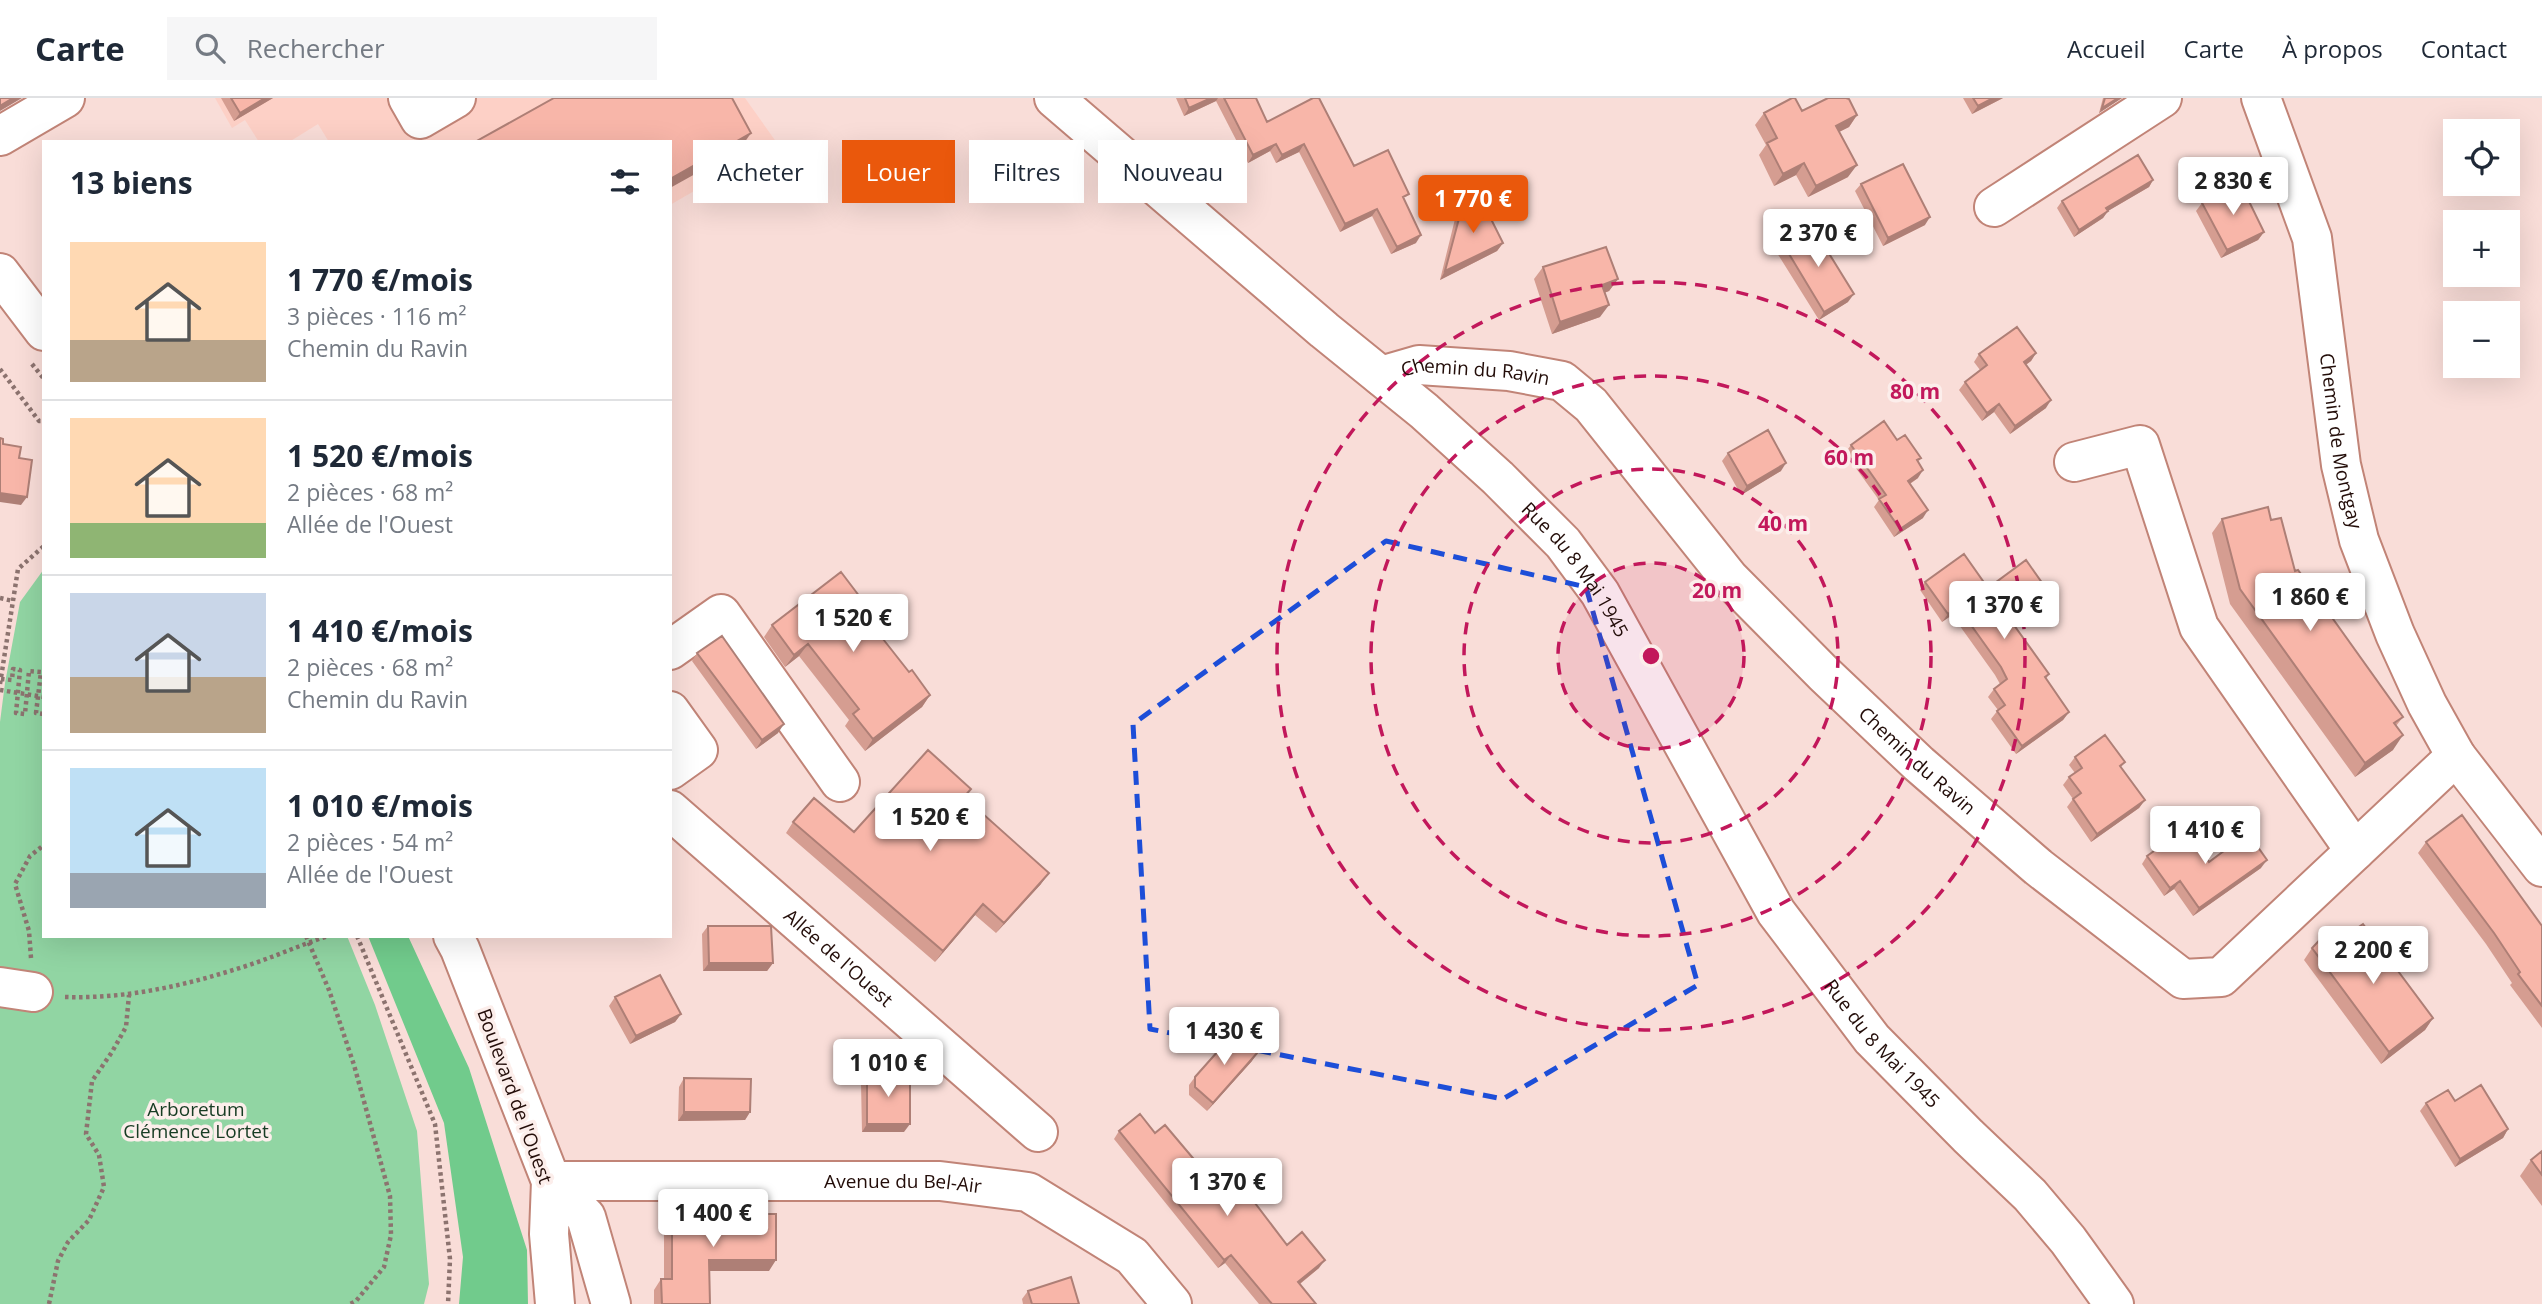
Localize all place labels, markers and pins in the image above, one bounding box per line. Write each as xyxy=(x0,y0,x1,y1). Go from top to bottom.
pin: 2 830 € xyxy=(2168,158,2298,217)
pin: 1 770 € xyxy=(1408,176,1538,235)
pin: 2 370 € xyxy=(1753,209,1883,269)
pin: 1 860 € xyxy=(2245,574,2375,633)
pin: 1 370 € xyxy=(1939,582,2069,641)
pin: 1 520 € xyxy=(788,594,918,654)
centre of rings xyxy=(1639,644,1663,668)
pin: 1 520 € xyxy=(865,794,995,853)
pin: 1 410 € xyxy=(2140,806,2270,866)
pin: 2 200 € xyxy=(2308,926,2438,986)
pin: 1 430 € xyxy=(1159,1007,1289,1067)
pin: 1 010 € xyxy=(823,1040,953,1099)
pin: 1 370 € xyxy=(1162,1158,1292,1218)
pin: 1 400 € xyxy=(648,1190,778,1249)

